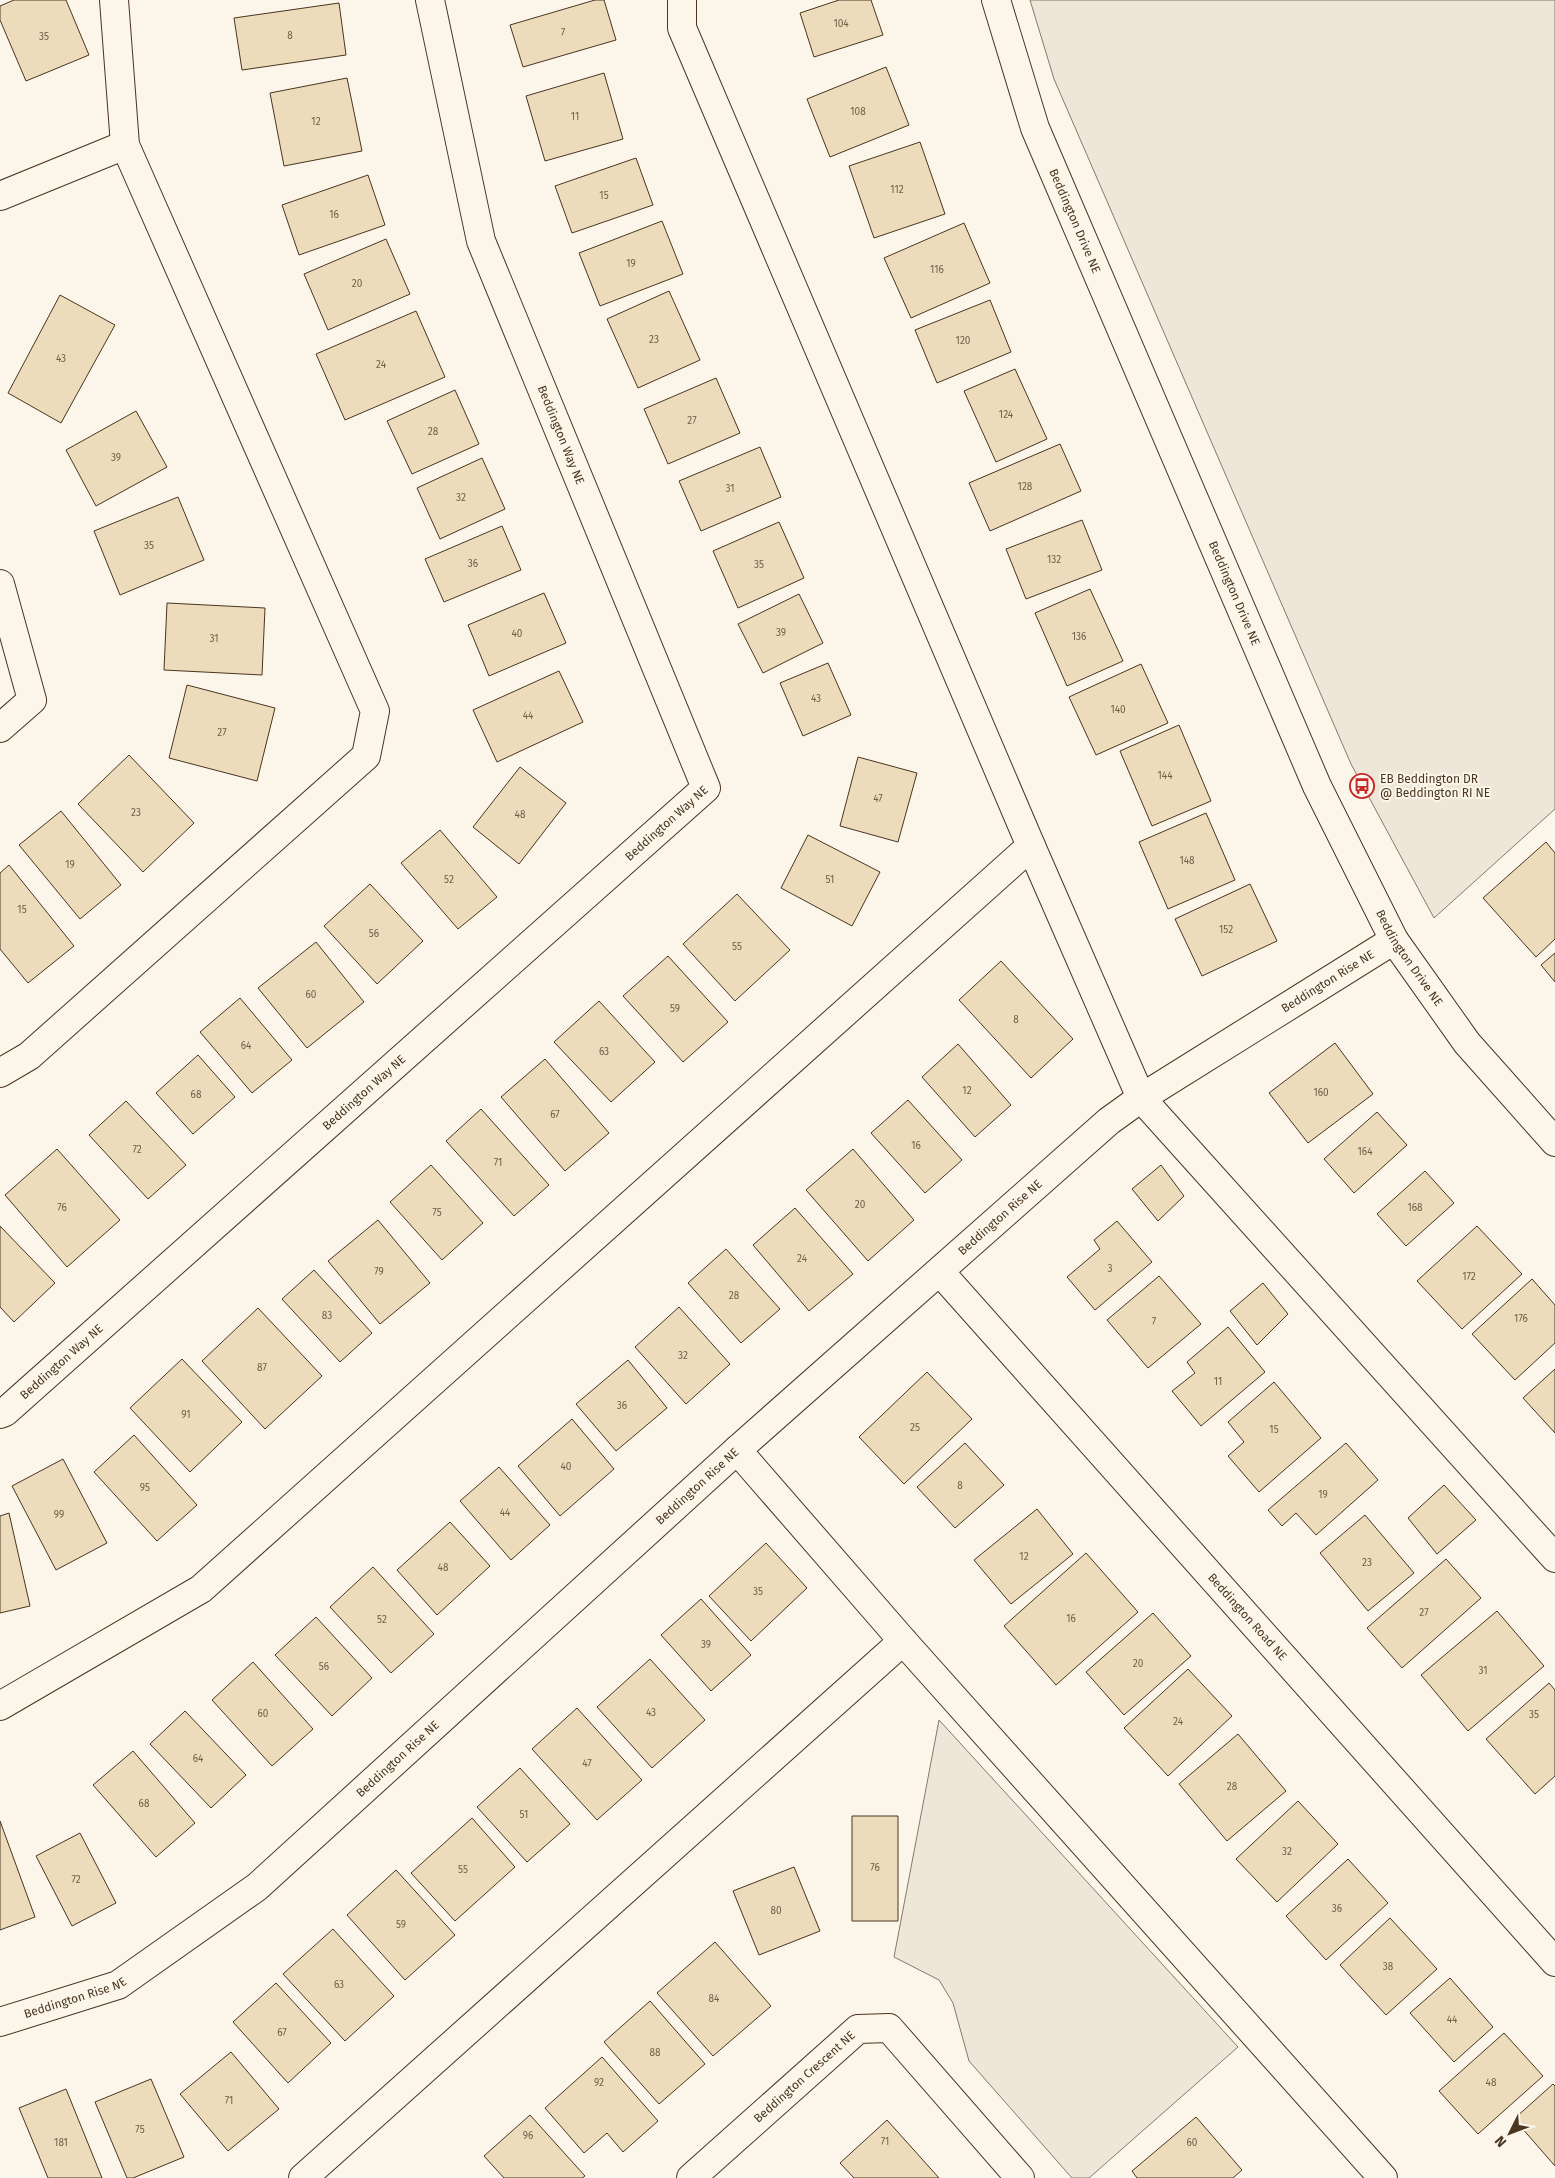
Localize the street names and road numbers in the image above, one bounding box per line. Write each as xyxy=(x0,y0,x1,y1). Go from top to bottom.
street label: Beddington Drive NE xyxy=(1046,167,1103,275)
street label: Beddington Way NE xyxy=(535,383,587,487)
street label: Beddington Drive NE xyxy=(1206,539,1263,648)
street label: Beddington Way NE xyxy=(622,783,711,864)
street label: Beddington Drive NE xyxy=(1373,907,1446,1009)
street label: Beddington Rise NE xyxy=(1279,947,1377,1016)
street label: Beddington Way NE xyxy=(320,1052,408,1133)
street label: Beddington Rise NE xyxy=(955,1177,1045,1258)
street label: Beddington Way NE xyxy=(17,1321,106,1402)
street label: Beddington Rise NE xyxy=(653,1445,741,1527)
street label: Beddington Road NE xyxy=(1205,1570,1290,1663)
street label: Beddington Rise NE xyxy=(353,1718,442,1800)
street label: Beddington Rise NE xyxy=(22,1974,129,2021)
street label: Beddington Crescent NE xyxy=(751,2028,858,2125)

